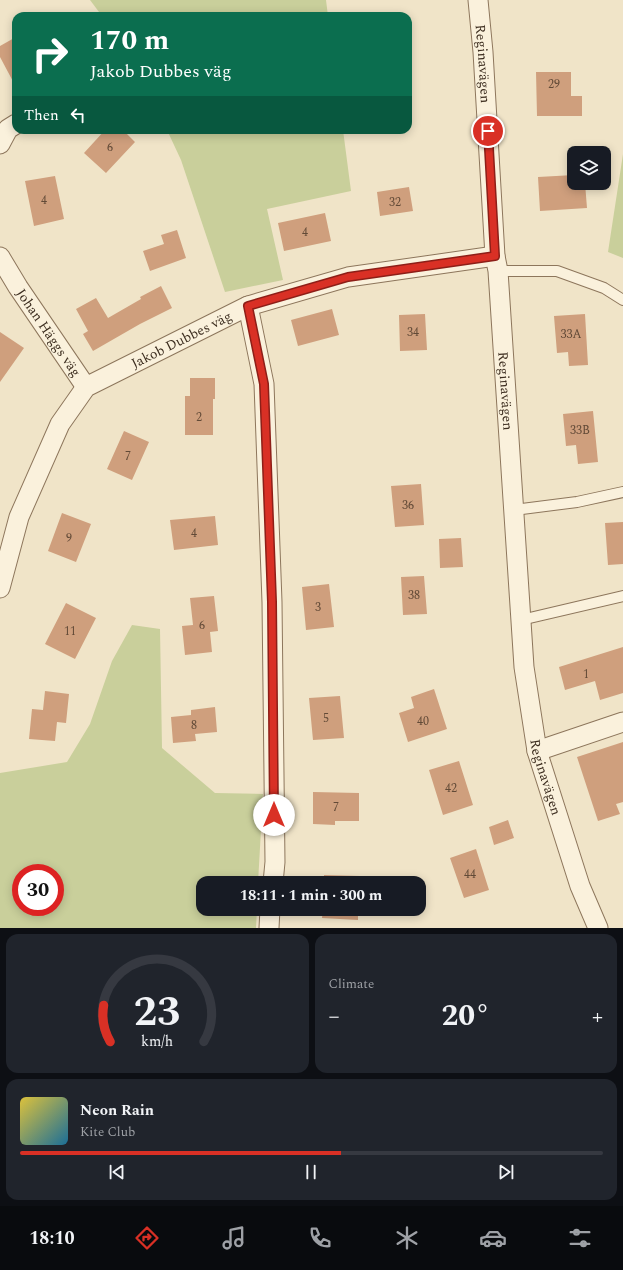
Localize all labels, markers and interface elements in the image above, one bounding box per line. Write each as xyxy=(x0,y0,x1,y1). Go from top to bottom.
text: 170 m xyxy=(90,19,169,62)
street label: Reginavägen xyxy=(469,23,496,104)
icon: right xyxy=(24,28,76,80)
text: Jakob Dubbes väg xyxy=(90,58,231,85)
house number: 29 xyxy=(548,75,560,94)
text: Then xyxy=(24,104,59,127)
icon: left xyxy=(67,104,89,126)
pin xyxy=(471,114,505,148)
icon: arrive xyxy=(477,120,499,142)
house number: 6 xyxy=(107,138,113,157)
map controls xyxy=(567,146,611,190)
button: layers xyxy=(567,146,611,190)
house number: 4 xyxy=(41,191,47,210)
house number: 32 xyxy=(389,193,401,212)
house number: 4 xyxy=(302,223,308,242)
street label: Johan Häggs väg xyxy=(11,284,86,381)
street label: Jakob Dubbes väg xyxy=(128,306,236,374)
house number: 34 xyxy=(407,323,419,342)
house number: 33A xyxy=(560,325,582,344)
street label: Reginavägen xyxy=(492,351,518,431)
house number: 2 xyxy=(196,408,202,427)
house number: 33B xyxy=(570,421,590,440)
house number: 7 xyxy=(125,447,131,466)
house number: 36 xyxy=(402,496,414,515)
house number: 4 xyxy=(191,524,197,543)
house number: 9 xyxy=(66,529,72,548)
house number: 38 xyxy=(408,586,420,605)
house number: 3 xyxy=(315,598,321,617)
house number: 6 xyxy=(199,616,205,635)
house number: 11 xyxy=(64,622,76,641)
house number: 1 xyxy=(583,665,589,684)
house number: 5 xyxy=(323,709,329,728)
house number: 40 xyxy=(417,712,429,731)
house number: 8 xyxy=(191,716,197,735)
street label: Reginavägen xyxy=(524,737,567,818)
house number: 42 xyxy=(445,779,457,798)
position arrow xyxy=(253,794,295,836)
house number: 7 xyxy=(333,798,339,817)
speed limit sign: 30 xyxy=(12,864,64,916)
house number: 44 xyxy=(464,865,476,884)
text: 18:11 · 1 min · 300 m xyxy=(240,884,382,907)
text: Climate xyxy=(329,974,374,994)
text: 23 xyxy=(134,980,181,1043)
text: 20° xyxy=(441,993,490,1039)
text: − xyxy=(329,1000,340,1033)
text: + xyxy=(592,1000,603,1033)
text: km/h xyxy=(141,1030,173,1052)
text: Neon Rain xyxy=(80,1099,154,1122)
text: Kite Club xyxy=(80,1122,135,1142)
icon: previous xyxy=(106,1161,128,1183)
icon: pause xyxy=(300,1161,322,1183)
icon: next xyxy=(495,1161,517,1183)
icon: directions xyxy=(133,1224,161,1252)
icon: music xyxy=(220,1224,248,1252)
icon: phone xyxy=(306,1224,334,1252)
icon: climate xyxy=(393,1224,421,1252)
icon: car xyxy=(479,1224,507,1252)
icon: filters xyxy=(566,1224,594,1252)
text: 18:10 xyxy=(29,1225,74,1252)

